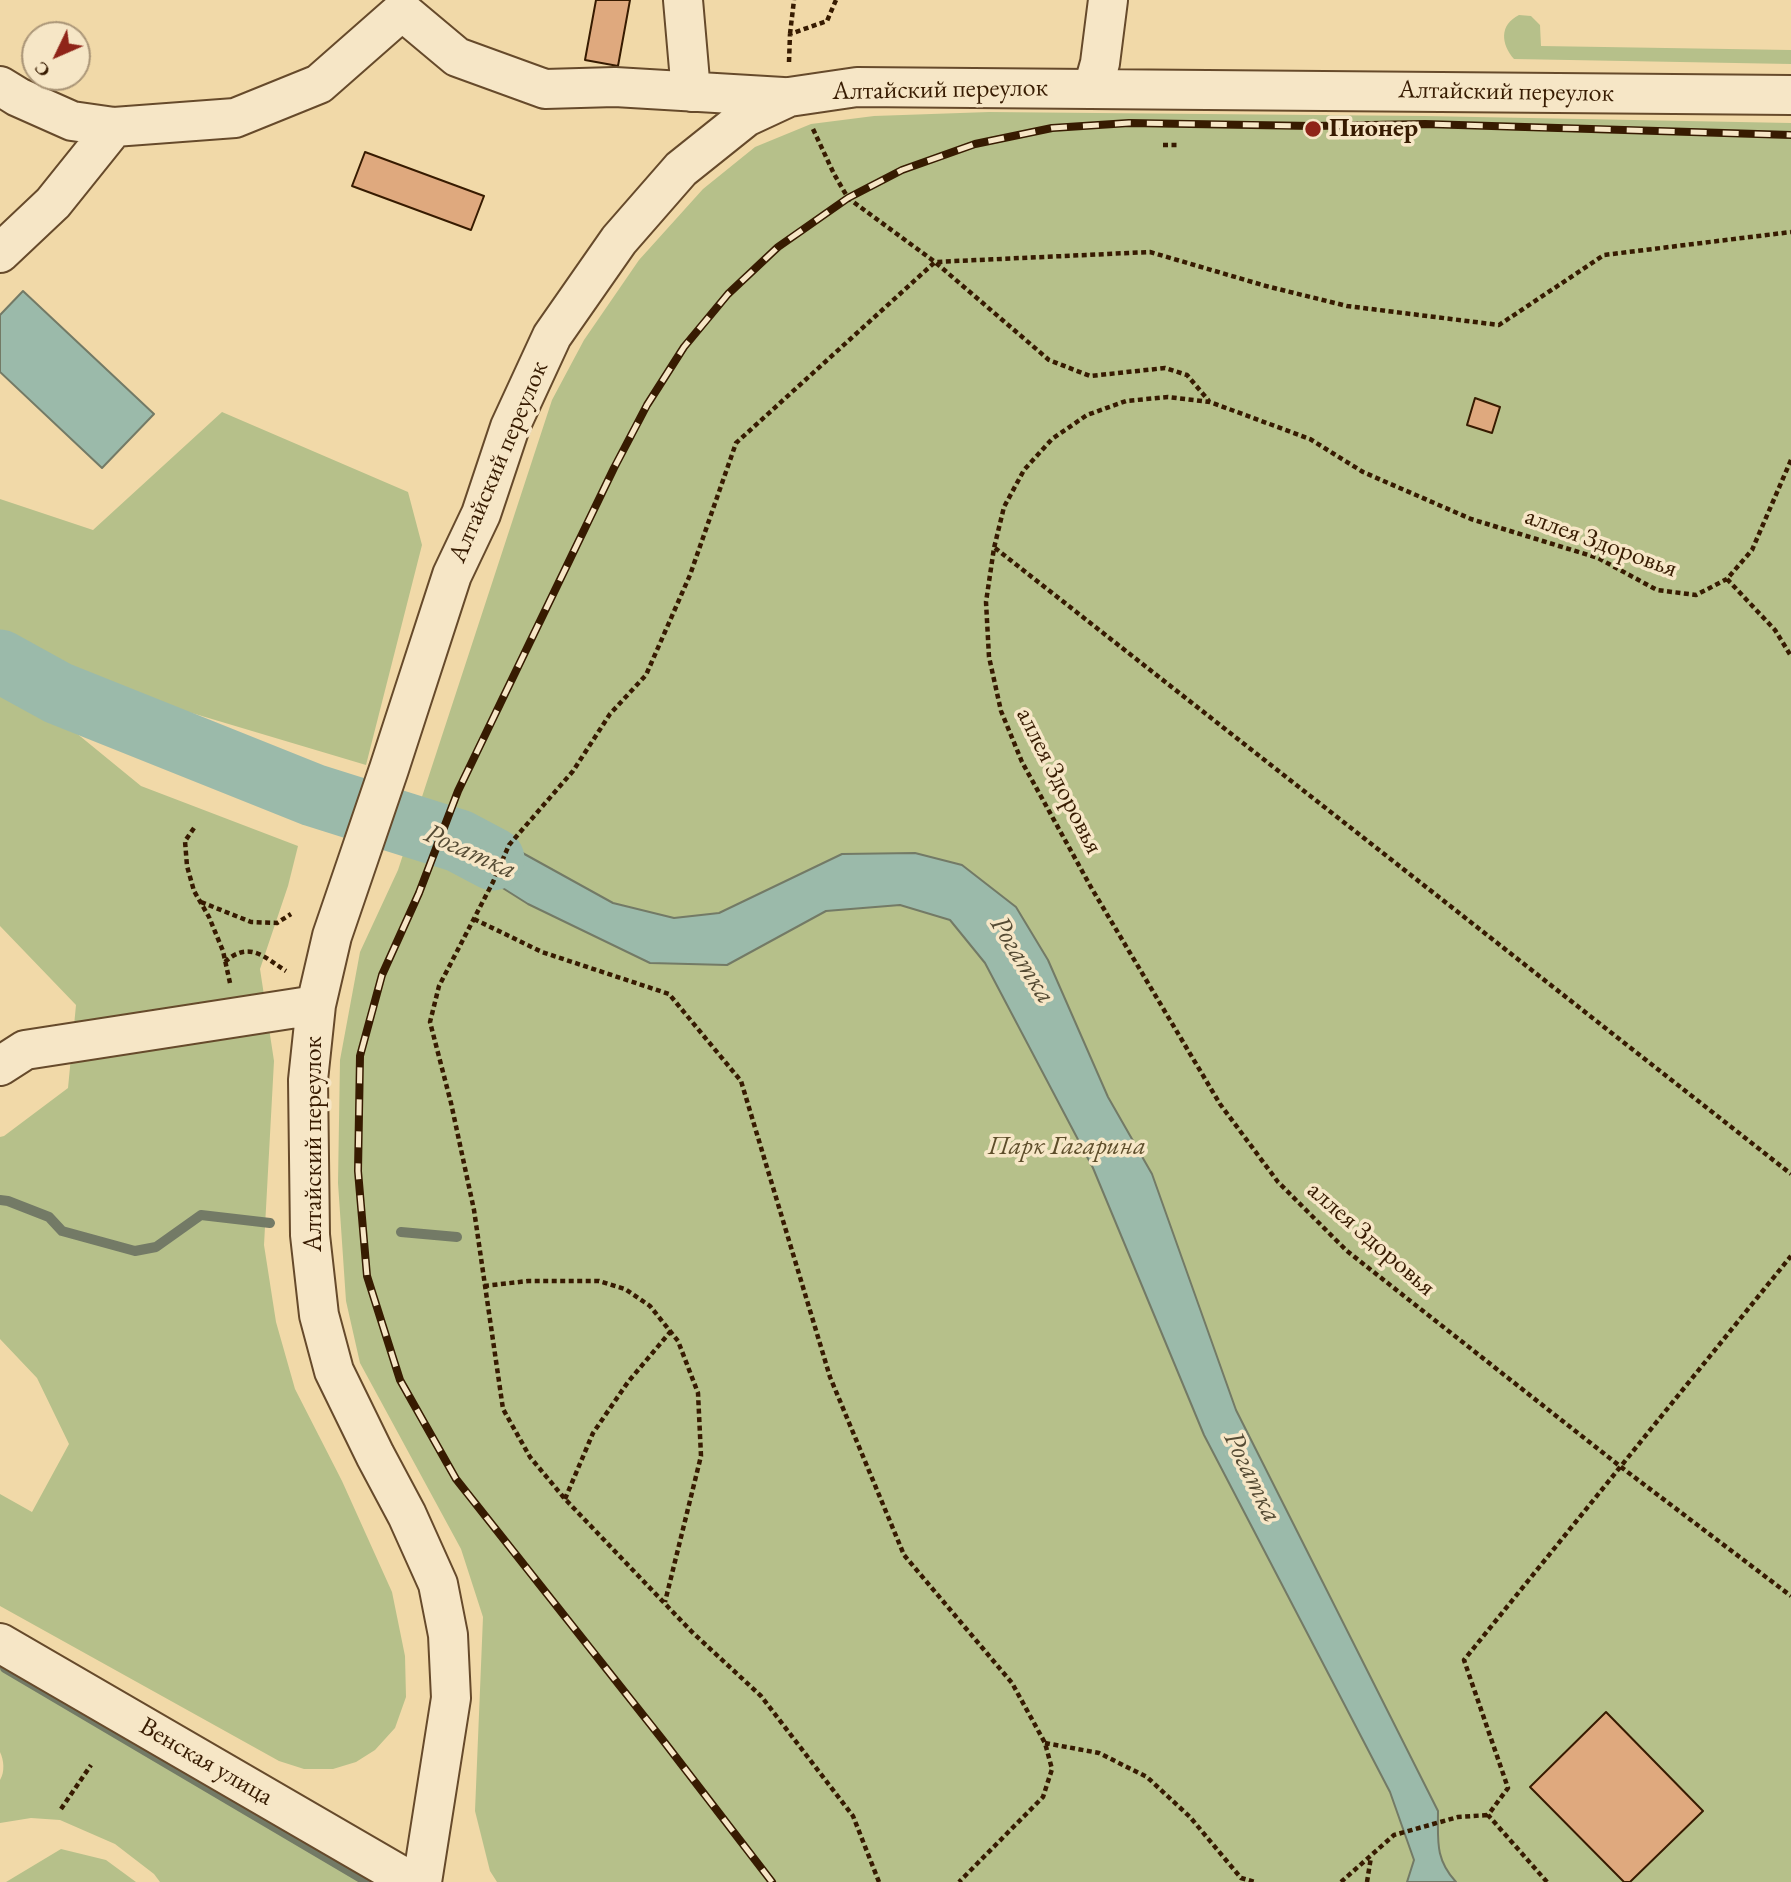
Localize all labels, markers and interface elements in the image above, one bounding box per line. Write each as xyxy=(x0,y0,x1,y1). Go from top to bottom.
north arrow xyxy=(21,21,91,91)
text: С xyxy=(28,56,56,83)
street label: Алтайский переулок xyxy=(832,73,1048,107)
street label: Алтайский переулок xyxy=(1398,75,1614,109)
place label: Пионер xyxy=(1329,113,1418,145)
marker: Пионер xyxy=(1303,119,1323,139)
street label: Алтайский переулок xyxy=(442,357,556,567)
street label: аллея Здоровья xyxy=(1521,501,1681,585)
street label: аллея Здоровья xyxy=(1009,703,1109,859)
water label: Рогатка xyxy=(419,817,521,887)
water label: Рогатка xyxy=(982,910,1062,1010)
street label: Алтайский переулок xyxy=(298,1036,330,1252)
park label: Парк Гагарина xyxy=(988,1131,1146,1163)
street label: аллея Здоровья xyxy=(1300,1175,1442,1303)
water label: Рогатка xyxy=(1216,1426,1288,1528)
street label: Венская улица xyxy=(134,1711,278,1813)

